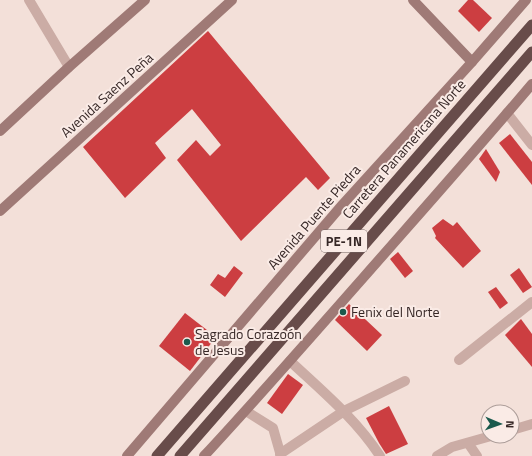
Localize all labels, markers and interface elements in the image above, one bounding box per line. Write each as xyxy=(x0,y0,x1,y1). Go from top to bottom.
street label: Avenida Saenz Peña xyxy=(56,47,158,142)
street label: Carretera Panamericana Norte xyxy=(337,74,470,223)
street label: Avenida Puente Piedra xyxy=(262,160,365,274)
road number: PE-1N xyxy=(321,230,367,252)
place label: Fenix del Norte xyxy=(351,301,440,322)
marker: Fenix del Norte xyxy=(338,307,348,317)
place label: Sagrado Corazoón de Jesus xyxy=(195,323,302,360)
marker: Sagrado Corazoón de Jesus xyxy=(182,337,192,347)
north arrow xyxy=(480,404,520,444)
text: N xyxy=(502,420,518,428)

